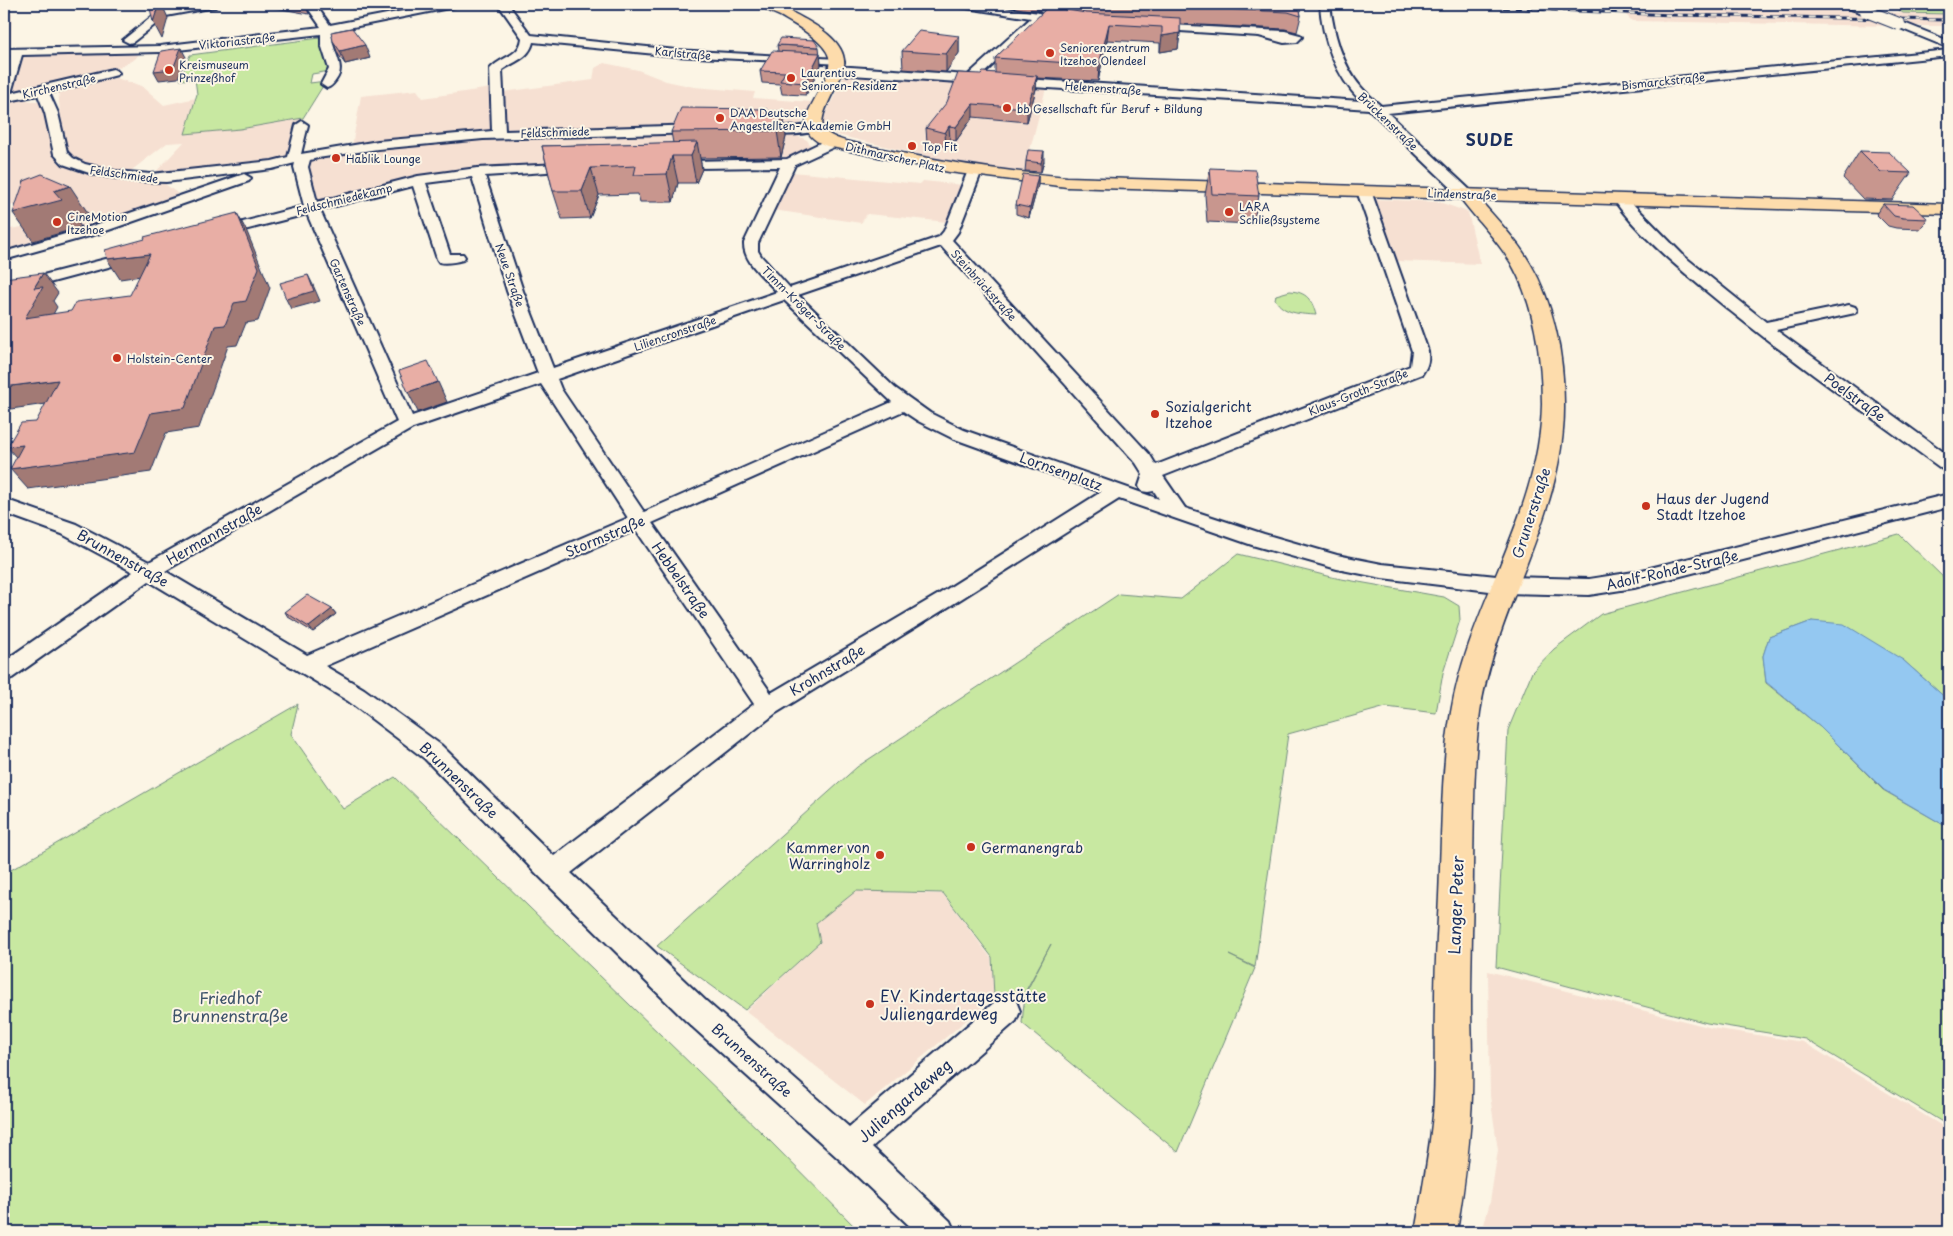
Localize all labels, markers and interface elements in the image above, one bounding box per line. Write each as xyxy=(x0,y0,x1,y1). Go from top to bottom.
street label: Viktoriastraße xyxy=(198,29,276,53)
place label: Seniorenzentrum Itzehoe Olendeel xyxy=(1060,39,1150,69)
street label: Karlstraße xyxy=(654,42,712,64)
marker: Seniorenzentrum Itzehoe Olendeel xyxy=(1044,47,1056,59)
place label: Kreismuseum Prinzeßhof xyxy=(179,56,249,86)
marker: Kreismuseum Prinzeßhof xyxy=(163,64,175,76)
place label: Laurentius Senioren-Residenz xyxy=(801,64,897,94)
street label: Bismarckstraße xyxy=(1620,68,1706,94)
street label: Kirchenstraße xyxy=(21,69,98,103)
marker: Laurentius Senioren-Residenz xyxy=(785,72,797,84)
street label: Helenenstraße xyxy=(1064,77,1142,99)
street label: Brückenstraße xyxy=(1354,88,1422,154)
place label: bb Gesellschaft für Beruf + Bildung xyxy=(1017,100,1203,117)
marker: bb Gesellschaft für Beruf + Bildung xyxy=(1001,102,1013,114)
place label: DAA Deutsche Angestellten-Akademie GmbH xyxy=(730,104,891,134)
marker: DAA Deutsche Angestellten-Akademie GmbH xyxy=(714,112,726,124)
street label: Feldschmiede xyxy=(520,122,590,142)
district label: SUDE xyxy=(1466,127,1514,151)
street label: Dithmarscher Platz xyxy=(844,137,946,177)
place label: Top Fit xyxy=(922,138,958,155)
marker: Top Fit xyxy=(906,140,918,152)
place label: Hablik Lounge xyxy=(346,150,421,167)
marker: Hablik Lounge xyxy=(330,152,342,164)
street label: Feldschmiede xyxy=(89,161,159,187)
street label: Feldschmiedekamp xyxy=(294,179,394,219)
street label: Lindenstraße xyxy=(1427,184,1497,204)
place label: LARA Schließsysteme xyxy=(1239,198,1320,228)
marker: LARA Schließsysteme xyxy=(1223,206,1235,218)
place label: CineMotion Itzehoe xyxy=(67,208,127,238)
marker: CineMotion Itzehoe xyxy=(51,216,63,228)
street label: Neue Straße xyxy=(491,241,529,309)
street label: Steinbrückstraße xyxy=(947,245,1021,325)
street label: Gartenstraße xyxy=(326,256,371,329)
street label: Timm-Kröger-Straße xyxy=(758,262,850,354)
street label: Liliencronstraße xyxy=(632,311,719,355)
place label: Holstein-Center xyxy=(127,350,213,367)
marker: Holstein-Center xyxy=(111,352,123,364)
street label: Klaus-Groth-Straße xyxy=(1306,364,1411,420)
street label: Poelstraße xyxy=(1820,368,1890,426)
place label: Sozialgericht Itzehoe xyxy=(1165,396,1252,433)
marker: Sozialgericht Itzehoe xyxy=(1149,408,1161,420)
street label: Lornsenplatz xyxy=(1017,446,1106,496)
street label: Grunerstraße xyxy=(1506,465,1556,561)
place label: Haus der Jugend Stadt Itzehoe xyxy=(1656,488,1769,525)
street label: Hermannstraße xyxy=(162,498,266,570)
marker: Haus der Jugend Stadt Itzehoe xyxy=(1640,500,1652,512)
street label: Stormstraße xyxy=(562,510,648,562)
street label: Brunnenstraße xyxy=(73,524,173,592)
street label: Hebbelstraße xyxy=(647,538,715,622)
street label: Adolf-Rohde-Straße xyxy=(1604,545,1740,595)
street label: Krohnstraße xyxy=(785,639,869,701)
street label: Brunnenstraße xyxy=(415,737,503,823)
place label: Kammer von Warringholz xyxy=(786,837,870,874)
place label: Germanengrab xyxy=(981,837,1083,858)
marker: Germanengrab xyxy=(965,841,977,853)
marker: Kammer von Warringholz xyxy=(874,849,886,861)
street label: Langer Peter xyxy=(1441,855,1469,955)
place label: EV. Kindertagesstätte Juliengardeweg xyxy=(880,983,1046,1025)
park label: Friedhof Brunnenstraße xyxy=(172,985,288,1027)
marker: EV. Kindertagesstätte Juliengardeweg xyxy=(864,998,876,1010)
street label: Brunnenstraße xyxy=(707,1018,797,1102)
street label: Juliengardeweg xyxy=(852,1052,956,1148)

